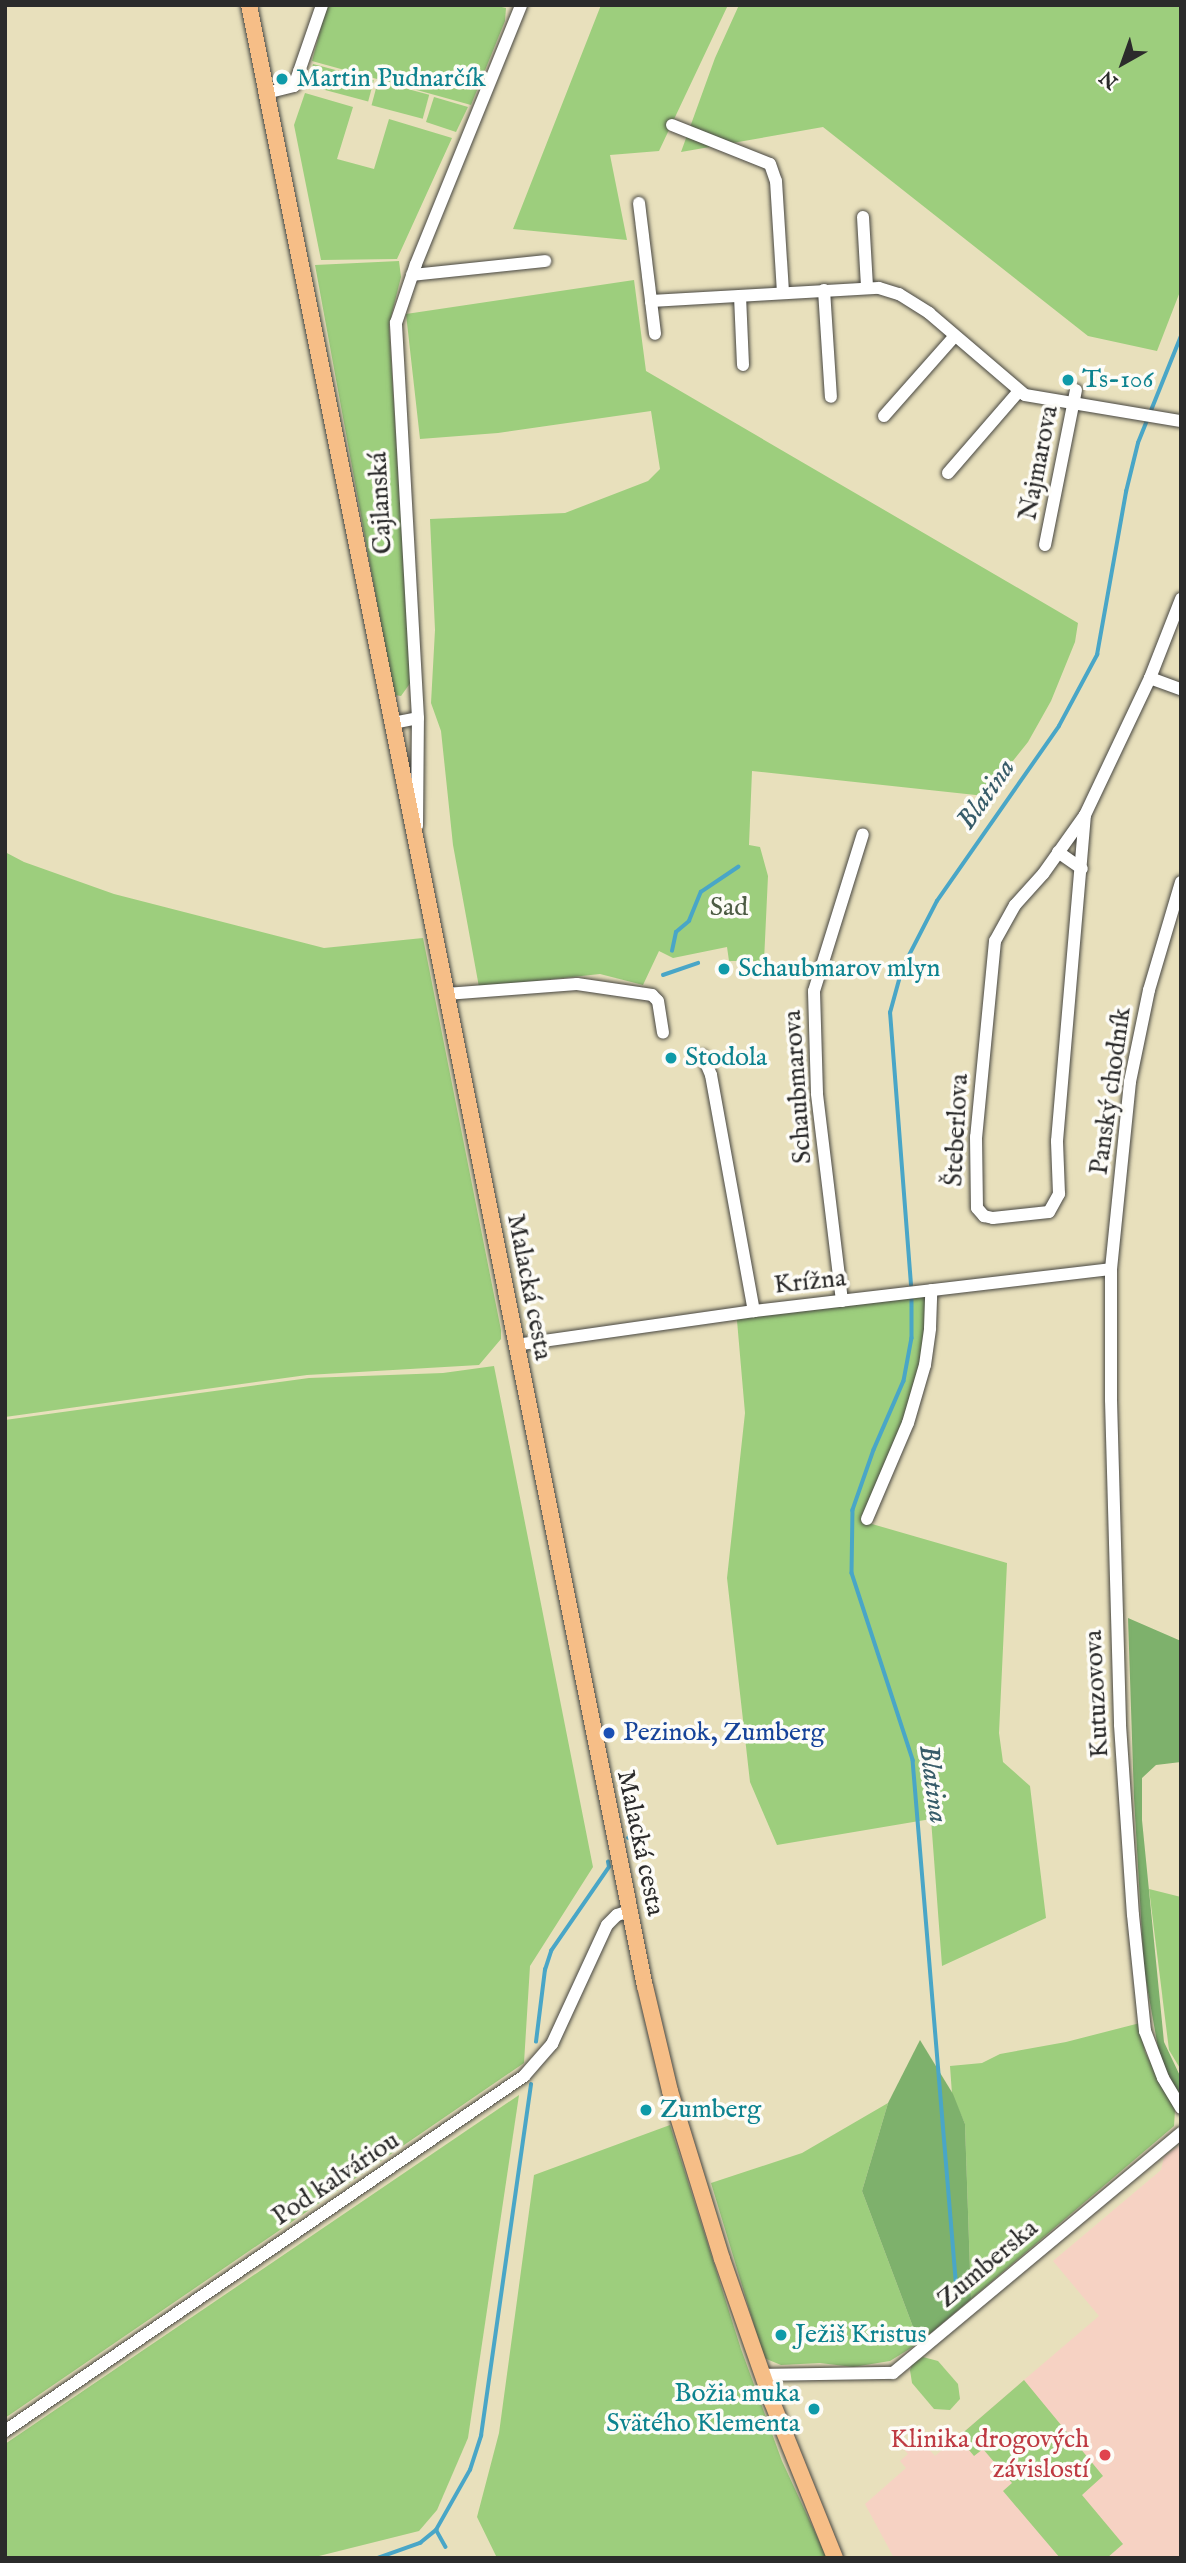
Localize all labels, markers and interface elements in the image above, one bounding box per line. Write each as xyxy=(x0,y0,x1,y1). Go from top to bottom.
north arrow xyxy=(1088,28,1158,98)
place label: Martin Pudnarčík xyxy=(296,63,486,95)
text: N xyxy=(1095,65,1124,94)
marker: Martin Pudnarčík xyxy=(274,71,290,87)
place label: Ts-106 xyxy=(1082,364,1153,396)
marker: Ts-106 xyxy=(1060,372,1076,388)
street label: Najmarova xyxy=(1013,403,1065,523)
street label: Cajlanská xyxy=(363,451,399,555)
water label: Blatina xyxy=(951,753,1023,837)
park label: Sad xyxy=(710,892,748,924)
place label: Schaubmarov mlyn xyxy=(738,953,940,985)
marker: Schaubmarov mlyn xyxy=(716,961,732,977)
street label: Panský chodník xyxy=(1084,1005,1138,1177)
street label: Schaubmarova xyxy=(777,1009,819,1165)
place label: Stodola xyxy=(685,1042,767,1074)
marker: Stodola xyxy=(663,1050,679,1066)
street label: Šteberlova xyxy=(938,1073,976,1187)
street label: Malacká cesta xyxy=(500,1211,558,1363)
street label: Krížna xyxy=(772,1263,848,1301)
street label: Kutuzovova xyxy=(1078,1629,1116,1759)
place label: Pezinok, Zumberg xyxy=(623,1717,825,1749)
marker: Pezinok, Zumberg xyxy=(601,1725,617,1741)
water label: Blatina xyxy=(910,1743,954,1825)
street label: Malacká cesta xyxy=(609,1767,671,1919)
place label: Zumberg xyxy=(660,2094,761,2126)
marker: Zumberg xyxy=(638,2102,654,2118)
street label: Pod kalváriou xyxy=(267,2125,405,2233)
street label: Zumberska xyxy=(931,2213,1045,2315)
place label: Ježiš Kristus xyxy=(795,2319,927,2351)
marker: Ježiš Kristus xyxy=(773,2327,789,2343)
place label: Božia muka Svätého Klementa xyxy=(606,2378,800,2440)
marker: Božia muka Svätého Klementa xyxy=(806,2401,822,2417)
place label: Klinika drogových závislostí xyxy=(890,2424,1089,2486)
marker: Klinika drogových závislostí xyxy=(1095,2445,1115,2465)

